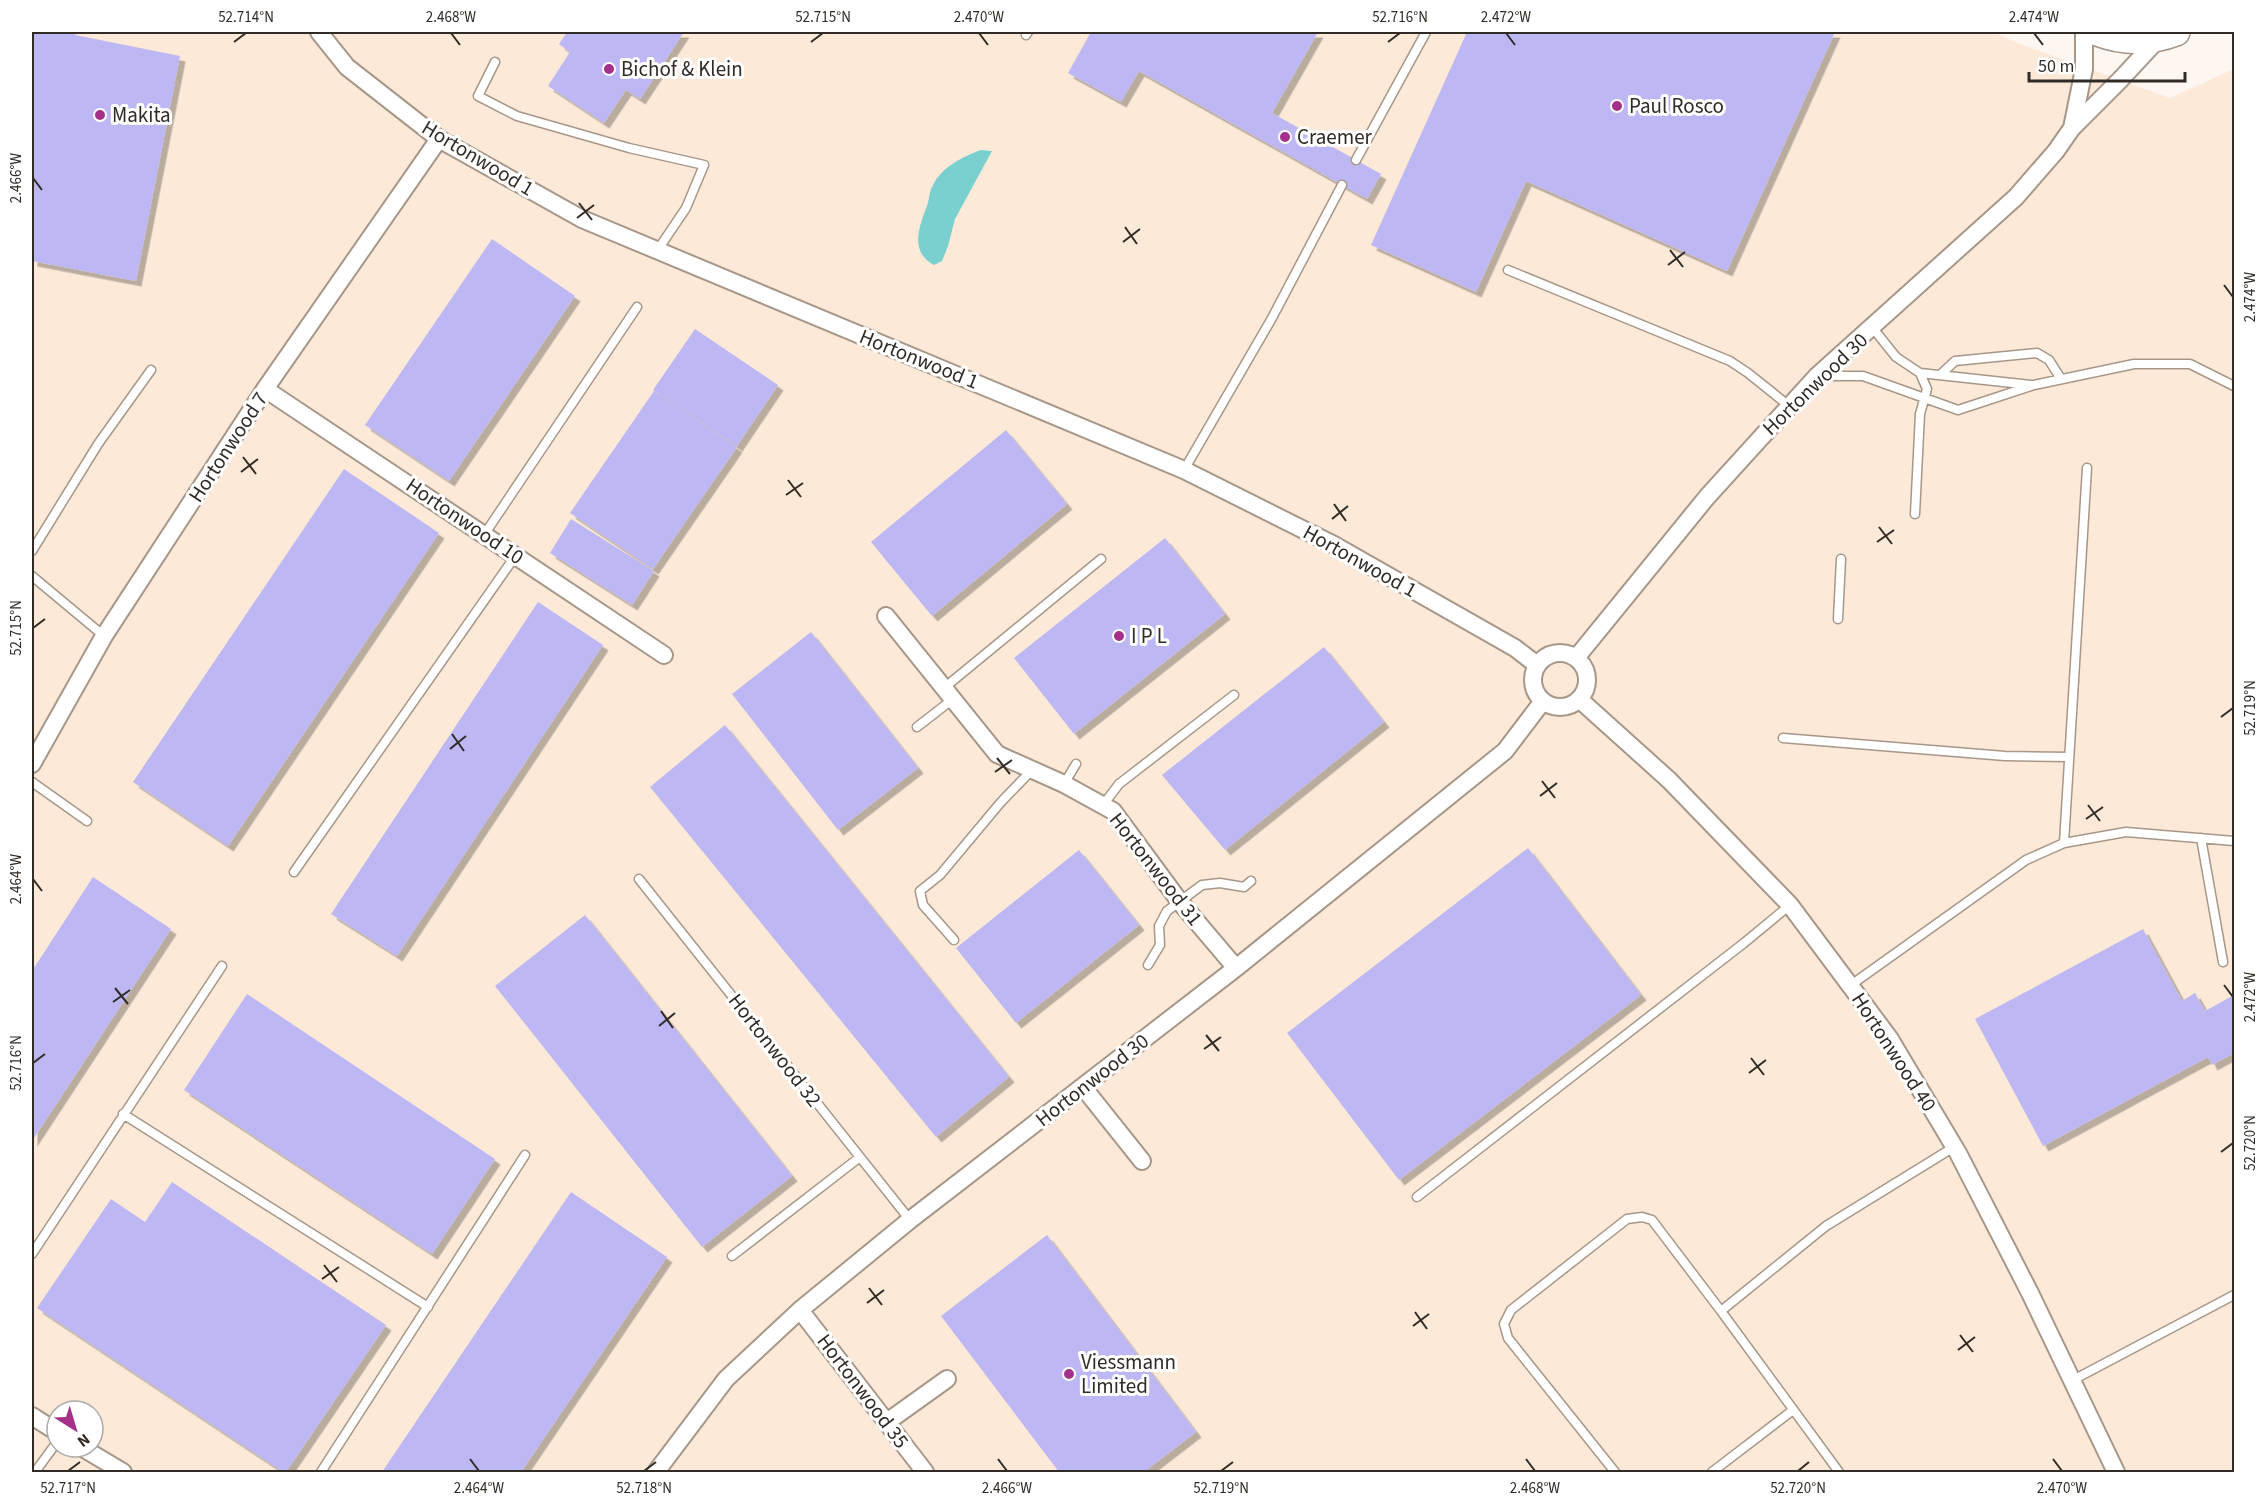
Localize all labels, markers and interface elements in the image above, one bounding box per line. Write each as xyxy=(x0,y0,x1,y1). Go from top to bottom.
text: 52.714°N xyxy=(218,7,274,28)
text: 2.468°W xyxy=(426,7,476,28)
text: 52.715°N xyxy=(795,7,851,28)
text: 2.470°W xyxy=(954,7,1004,28)
text: 52.716°N xyxy=(1372,7,1428,28)
text: 2.472°W xyxy=(1481,7,1531,28)
text: 2.474°W xyxy=(2009,7,2059,28)
scale bar xyxy=(2029,45,2185,83)
place label: Bichof & Klein xyxy=(621,54,743,84)
text: 50 m xyxy=(2038,54,2074,79)
marker: Bichof & Klein xyxy=(602,62,616,76)
place label: Paul Rosco xyxy=(1629,91,1724,121)
marker: Paul Rosco xyxy=(1610,99,1624,113)
place label: Makita xyxy=(112,100,171,130)
marker: Makita xyxy=(93,108,107,122)
street label: Hortonwood 1 xyxy=(416,113,540,203)
place label: Craemer xyxy=(1297,122,1373,152)
marker: Craemer xyxy=(1278,130,1292,144)
text: 2.466°W xyxy=(6,153,27,203)
text: 2.474°W xyxy=(2240,272,2261,322)
street label: Hortonwood 1 xyxy=(855,321,983,397)
street label: Hortonwood 30 xyxy=(1755,326,1875,442)
street label: Hortonwood 7 xyxy=(181,386,275,508)
street label: Hortonwood 10 xyxy=(400,470,530,572)
street label: Hortonwood 1 xyxy=(1298,517,1422,605)
text: 52.715°N xyxy=(6,600,27,656)
place label: I P L xyxy=(1131,621,1167,651)
marker: I P L xyxy=(1112,629,1126,643)
text: 52.719°N xyxy=(2240,680,2261,736)
street label: Hortonwood 31 xyxy=(1102,806,1210,932)
text: 2.464°W xyxy=(6,854,27,904)
text: 2.472°W xyxy=(2240,972,2261,1022)
street label: Hortonwood 32 xyxy=(721,987,829,1113)
street label: Hortonwood 40 xyxy=(1844,987,1944,1117)
street label: Hortonwood 30 xyxy=(1029,1026,1155,1134)
text: 52.716°N xyxy=(6,1035,27,1091)
text: 52.720°N xyxy=(2240,1115,2261,1171)
street label: Hortonwood 35 xyxy=(810,1327,916,1455)
place label: Viessmann Limited xyxy=(1081,1347,1176,1401)
marker: Viessmann Limited xyxy=(1062,1367,1076,1381)
north arrow xyxy=(45,1399,105,1459)
text: N xyxy=(73,1428,94,1452)
text: 52.717°N xyxy=(40,1478,96,1499)
text: 2.464°W xyxy=(454,1478,504,1499)
text: 52.718°N xyxy=(616,1478,672,1499)
text: 2.466°W xyxy=(982,1478,1032,1499)
text: 52.719°N xyxy=(1193,1478,1249,1499)
text: 2.468°W xyxy=(1510,1478,1560,1499)
text: 52.720°N xyxy=(1770,1478,1826,1499)
text: 2.470°W xyxy=(2037,1478,2087,1499)

